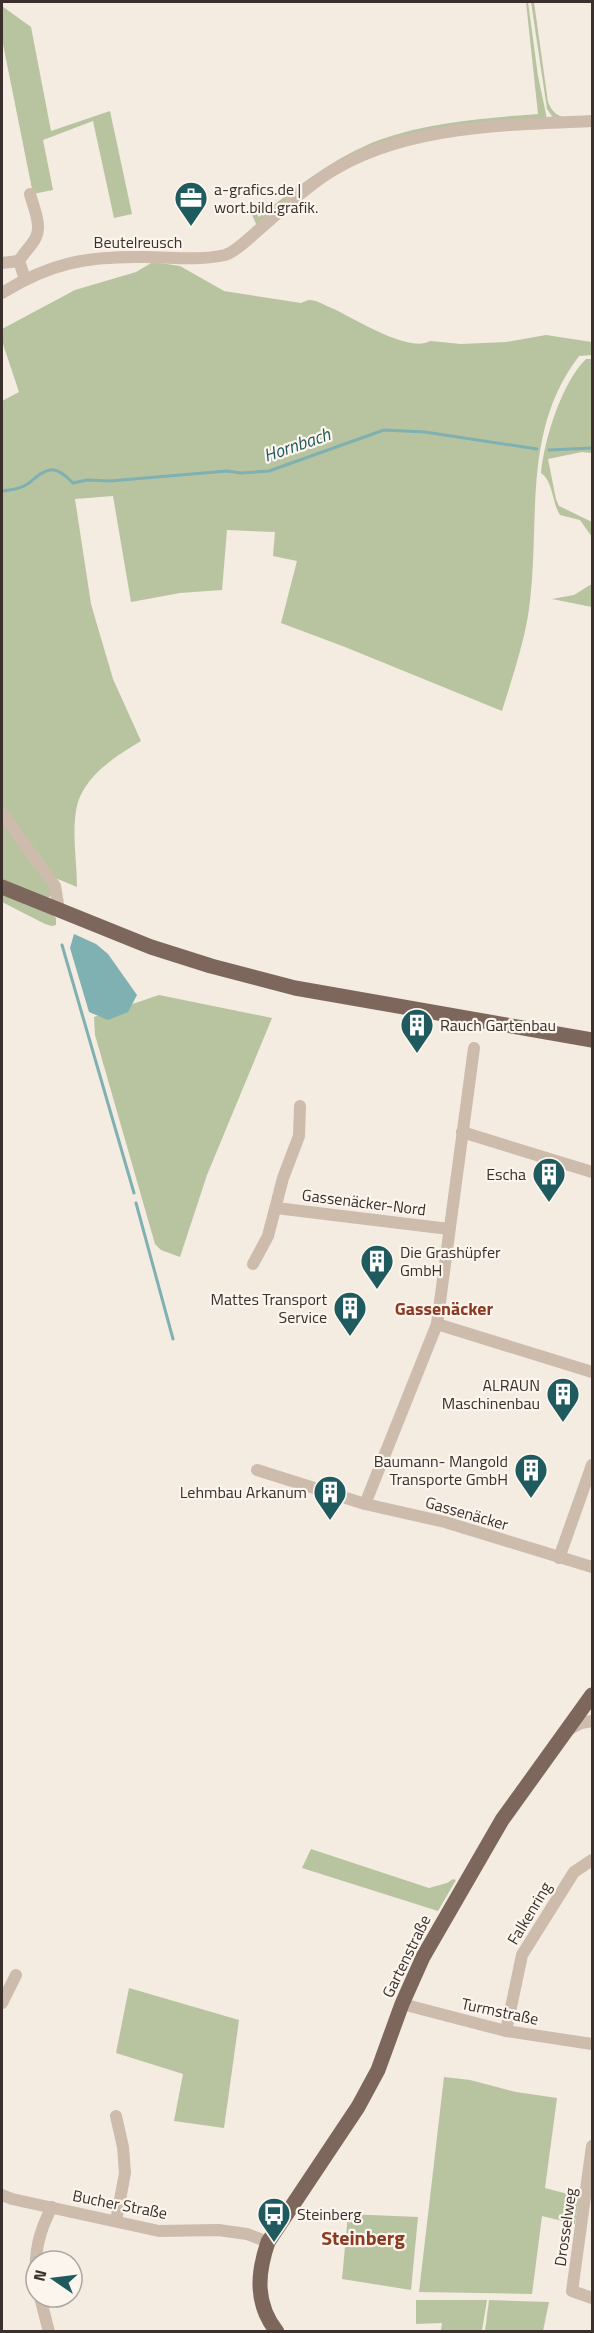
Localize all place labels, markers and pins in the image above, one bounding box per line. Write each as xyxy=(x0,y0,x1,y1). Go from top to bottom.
place label: a-grafics.de | wort.bild.grafik. xyxy=(214,177,318,219)
office icon: a-grafics.de | wort.bild.grafik. xyxy=(173,180,209,227)
building icon: Rauch Gartenbau xyxy=(399,1007,435,1054)
place label: Rauch Gartenbau xyxy=(440,1013,556,1037)
building icon: Escha xyxy=(531,1156,567,1203)
place label: Escha xyxy=(486,1162,526,1186)
place label: Die Grashüpfer GmbH xyxy=(400,1240,501,1282)
building icon: Die Grashüpfer GmbH xyxy=(359,1243,395,1290)
place label: Mattes Transport Service xyxy=(211,1287,327,1329)
building icon: Mattes Transport Service xyxy=(332,1290,368,1337)
place label: ALRAUN Maschinenbau xyxy=(442,1373,540,1415)
building icon: ALRAUN Maschinenbau xyxy=(545,1376,581,1423)
place label: Baumann- Mangold Transporte GmbH xyxy=(374,1449,508,1491)
building icon: Baumann- Mangold Transporte GmbH xyxy=(513,1452,549,1499)
building icon: Lehmbau Arkanum xyxy=(312,1474,348,1521)
place label: Lehmbau Arkanum xyxy=(180,1480,307,1504)
bus stop icon: Steinberg xyxy=(256,2196,292,2243)
place label: Steinberg xyxy=(297,2202,361,2226)

